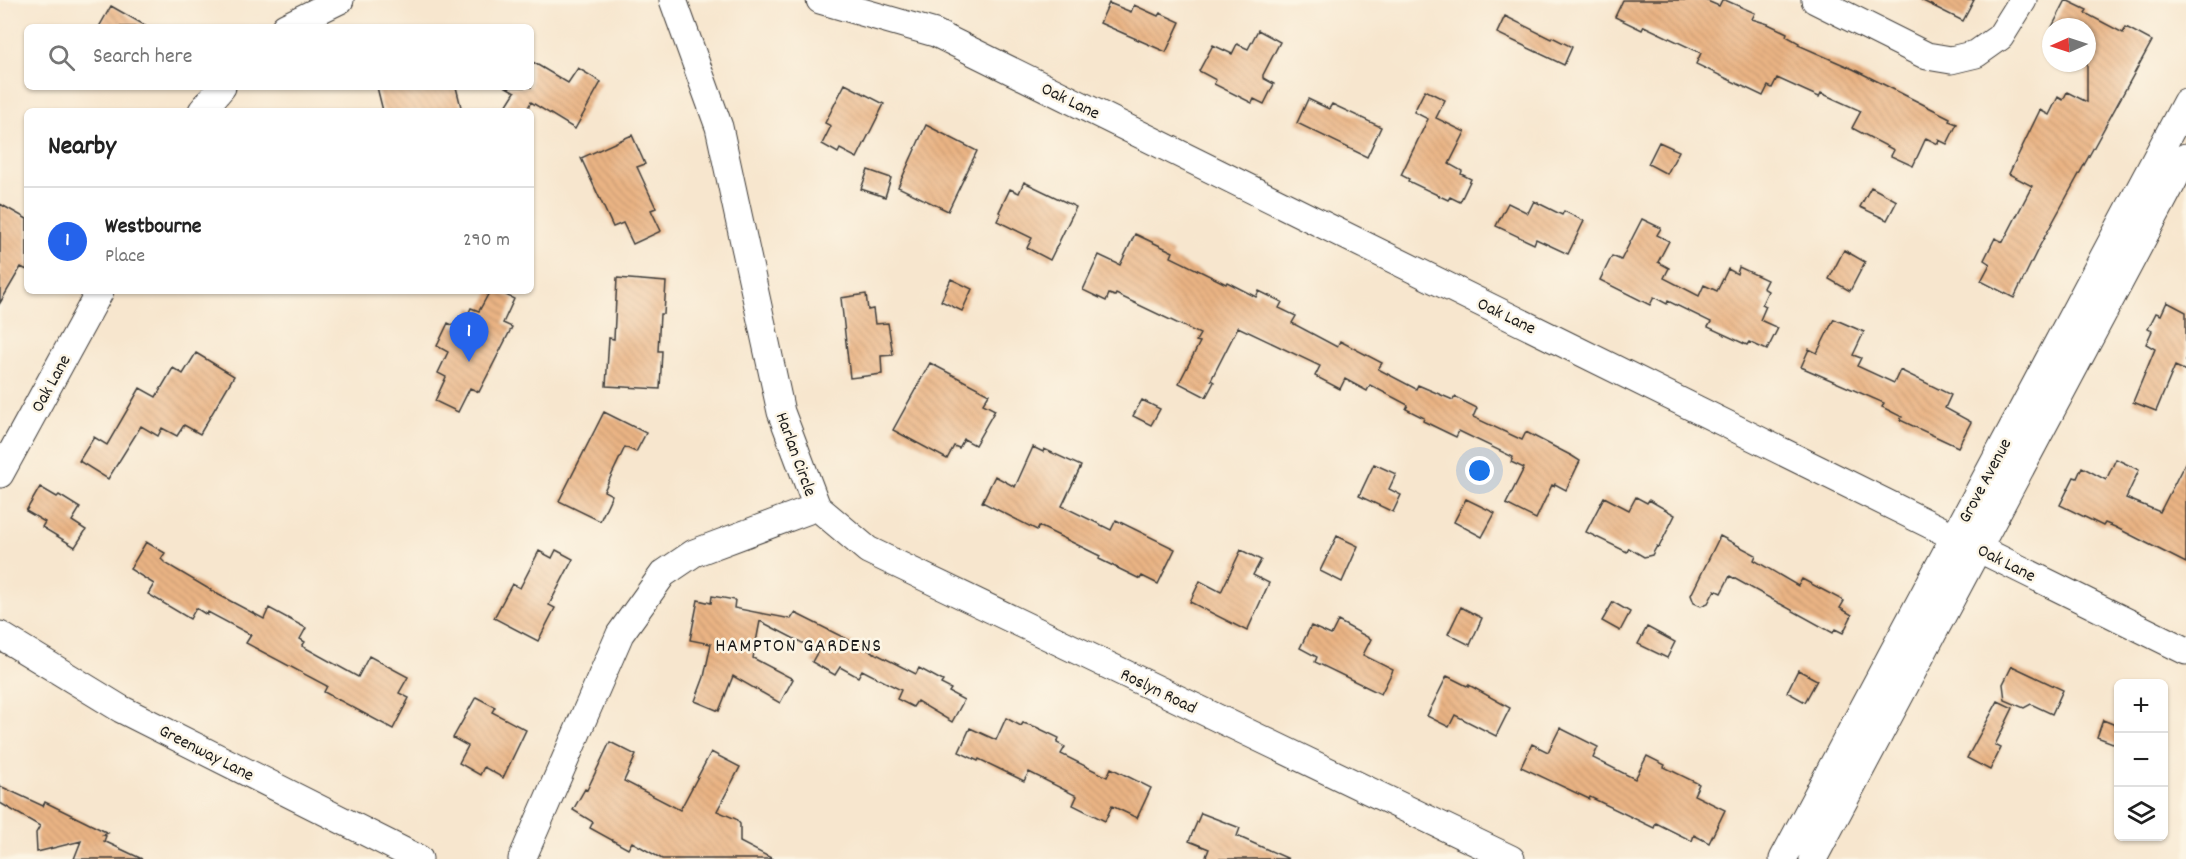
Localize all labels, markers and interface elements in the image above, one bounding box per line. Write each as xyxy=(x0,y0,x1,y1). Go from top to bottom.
north arrow xyxy=(2042,18,2096,72)
search box xyxy=(24,24,534,90)
icon: search xyxy=(45,41,78,74)
text: Search here xyxy=(93,42,192,73)
street label: Oak Lane xyxy=(1036,77,1103,127)
text: Nearby xyxy=(48,129,116,166)
text: Westbourne xyxy=(105,212,202,243)
text: 1 xyxy=(65,227,70,255)
text: 290 m xyxy=(463,227,510,255)
text: Place xyxy=(105,243,145,271)
street label: Oak Lane xyxy=(1472,292,1539,342)
pin: 1 xyxy=(450,312,488,362)
street label: Oak Lane xyxy=(26,351,78,418)
street label: Harlan Circle xyxy=(768,409,821,500)
street label: Grove Avenue xyxy=(1953,434,2019,528)
your location xyxy=(1465,456,1494,485)
street label: Oak Lane xyxy=(1972,539,2039,590)
district label: HAMPTON GARDENS xyxy=(715,633,883,661)
street label: Roslyn Road xyxy=(1116,663,1200,721)
map controls xyxy=(2114,679,2168,841)
button: + xyxy=(2114,679,2168,733)
street label: Greenway Lane xyxy=(154,720,258,789)
button: − xyxy=(2114,733,2168,787)
button: layers xyxy=(2114,787,2168,841)

